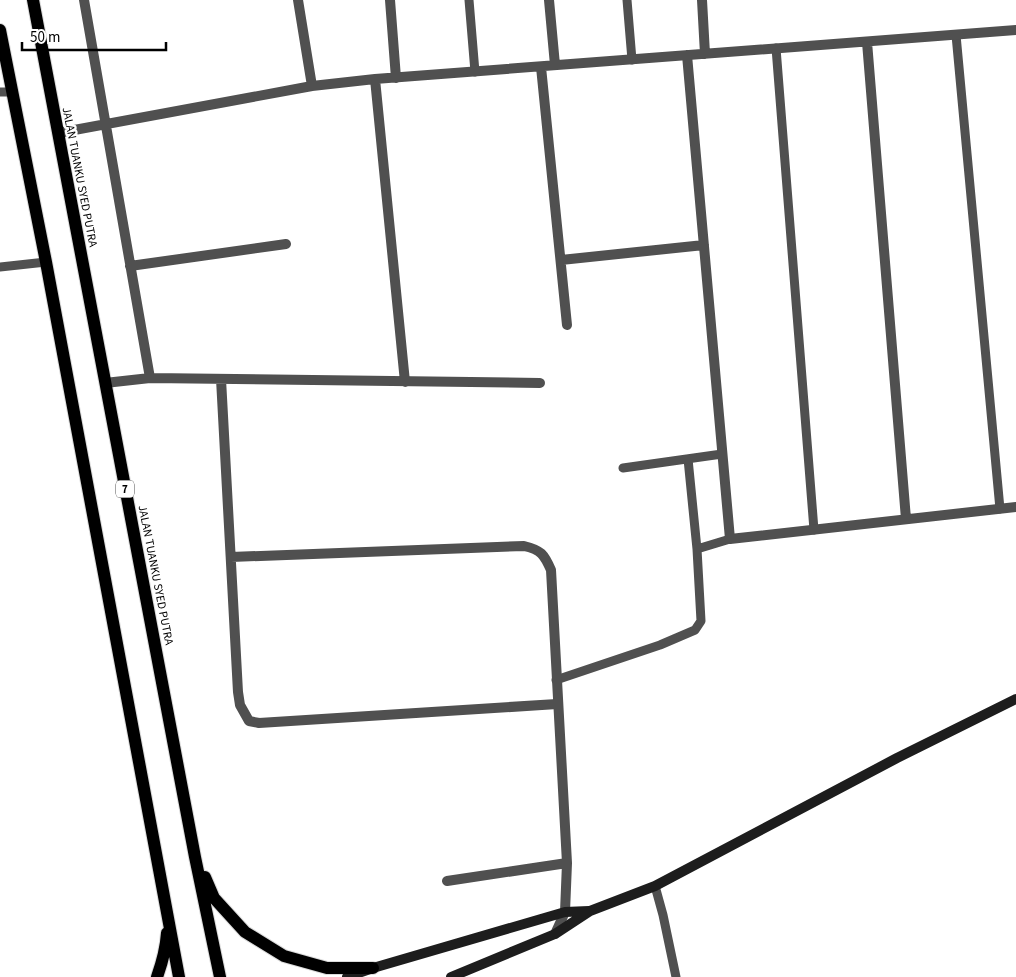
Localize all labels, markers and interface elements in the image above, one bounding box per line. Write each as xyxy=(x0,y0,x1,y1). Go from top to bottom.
scale bar xyxy=(22,20,166,52)
text: 50 m xyxy=(30,27,60,48)
street label: JALAN TUANKU SYED PUTRA xyxy=(58,106,102,249)
road number: 7 xyxy=(116,480,134,498)
street label: JALAN TUANKU SYED PUTRA xyxy=(134,504,178,647)

